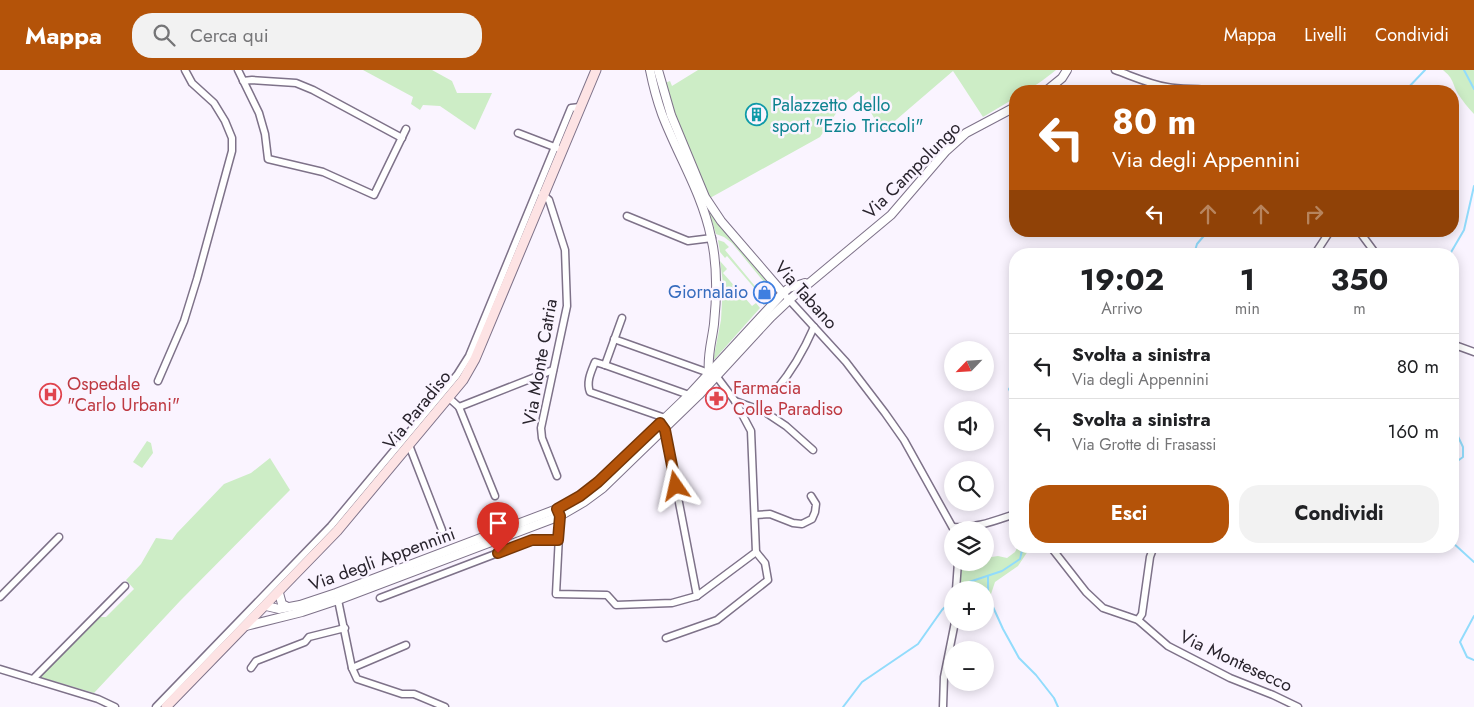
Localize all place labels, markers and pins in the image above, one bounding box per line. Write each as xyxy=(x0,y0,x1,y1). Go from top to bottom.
place label: Palazzetto dello sport "Ezio Triccoli" xyxy=(772,92,924,139)
building icon: Palazzetto dello sport "Ezio Triccoli" xyxy=(744,103,768,127)
place label: Giornalaio xyxy=(668,279,748,305)
shop icon: Giornalaio xyxy=(752,280,776,304)
place label: Ospedale "Carlo Urbani" xyxy=(67,371,180,418)
place label: Farmacia Colle Paradiso xyxy=(733,375,843,422)
hospital icon: Ospedale "Carlo Urbani" xyxy=(39,382,63,406)
pharmacy icon: Farmacia Colle Paradiso xyxy=(705,386,729,410)
pin xyxy=(477,502,519,553)

